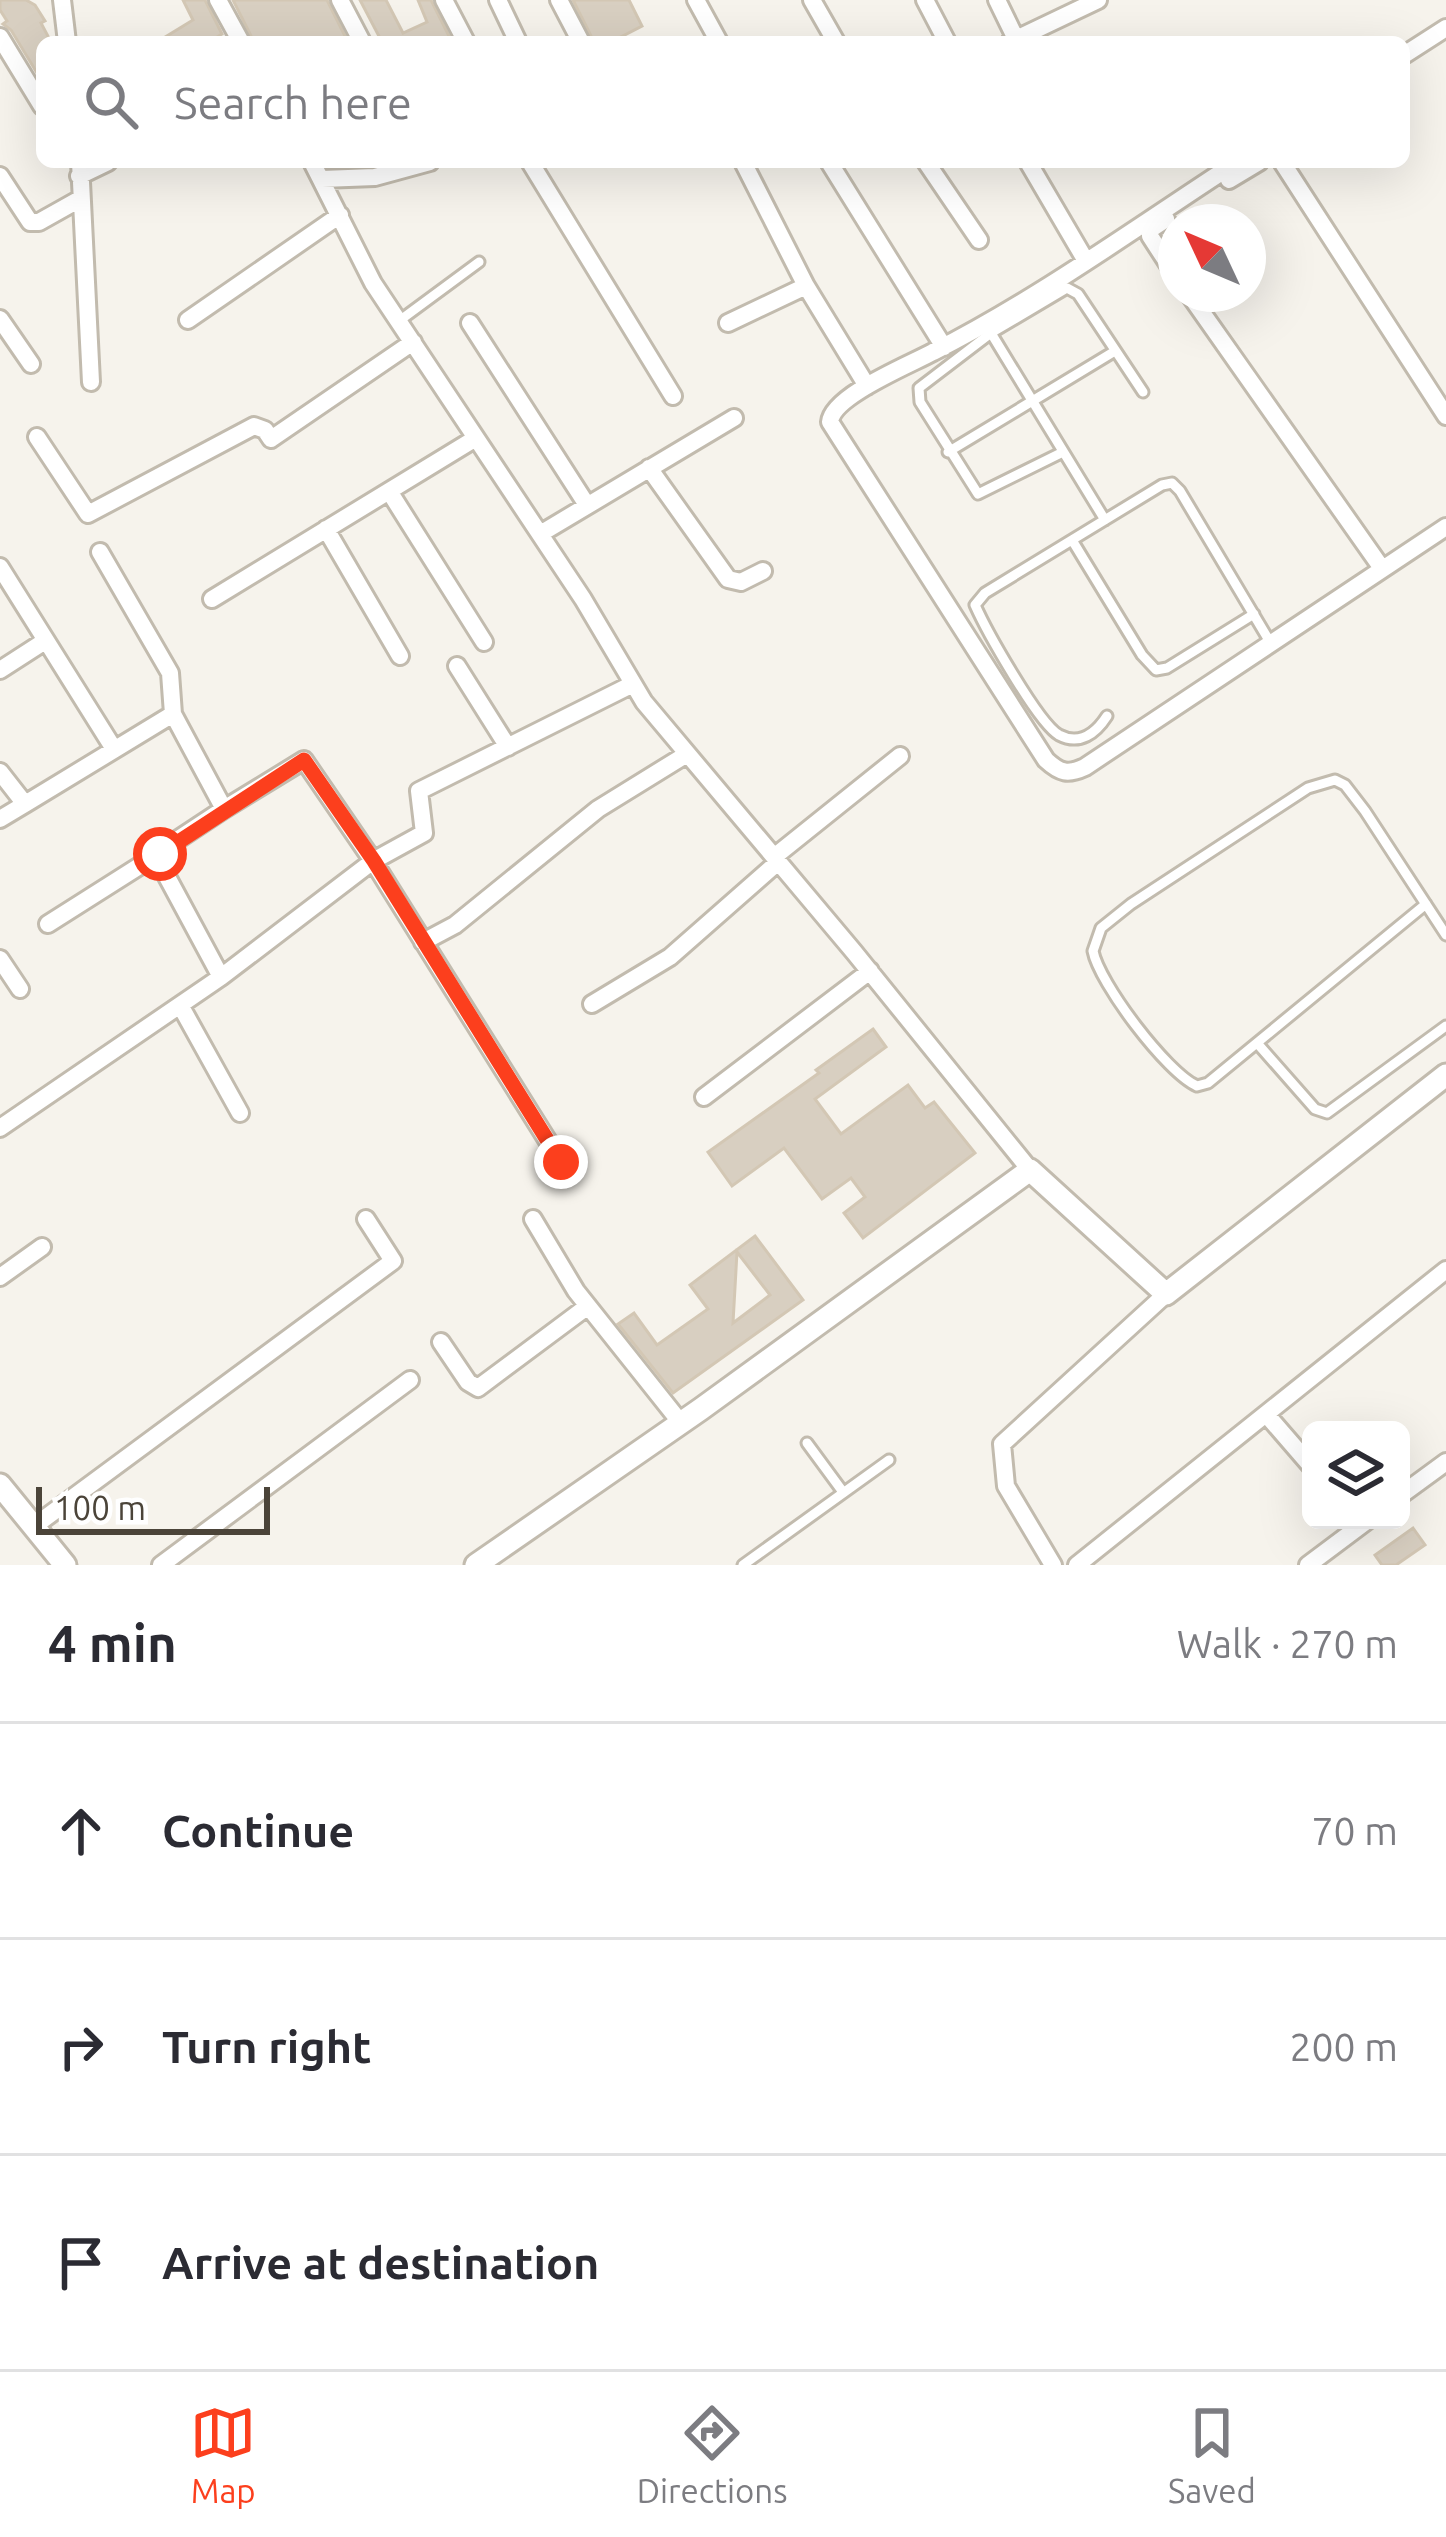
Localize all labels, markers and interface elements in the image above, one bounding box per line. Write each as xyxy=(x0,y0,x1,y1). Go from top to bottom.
search box xyxy=(36,36,1410,168)
icon: search xyxy=(78,69,144,135)
text: Search here xyxy=(174,77,412,128)
north arrow xyxy=(1158,204,1266,312)
route start xyxy=(133,827,187,881)
route end xyxy=(534,1135,588,1189)
map controls xyxy=(1302,1421,1410,1529)
button: layers xyxy=(1302,1421,1410,1529)
scale bar xyxy=(36,1481,270,1534)
text: 100 m xyxy=(54,1489,146,1526)
text: 4 min xyxy=(48,1614,177,1672)
text: Walk · 270 m xyxy=(1177,1622,1398,1665)
icon: ahead xyxy=(48,1798,114,1864)
text: Continue xyxy=(162,1805,354,1856)
text: 70 m xyxy=(1311,1809,1398,1852)
icon: right xyxy=(48,2014,114,2080)
text: Turn right xyxy=(162,2021,371,2072)
text: 200 m xyxy=(1289,2025,1398,2068)
icon: arrive xyxy=(48,2230,114,2296)
text: Arrive at destination xyxy=(162,2237,599,2288)
tab: Map xyxy=(190,2400,256,2509)
tab: Directions xyxy=(637,2400,787,2509)
tab: Saved xyxy=(1168,2400,1256,2509)

